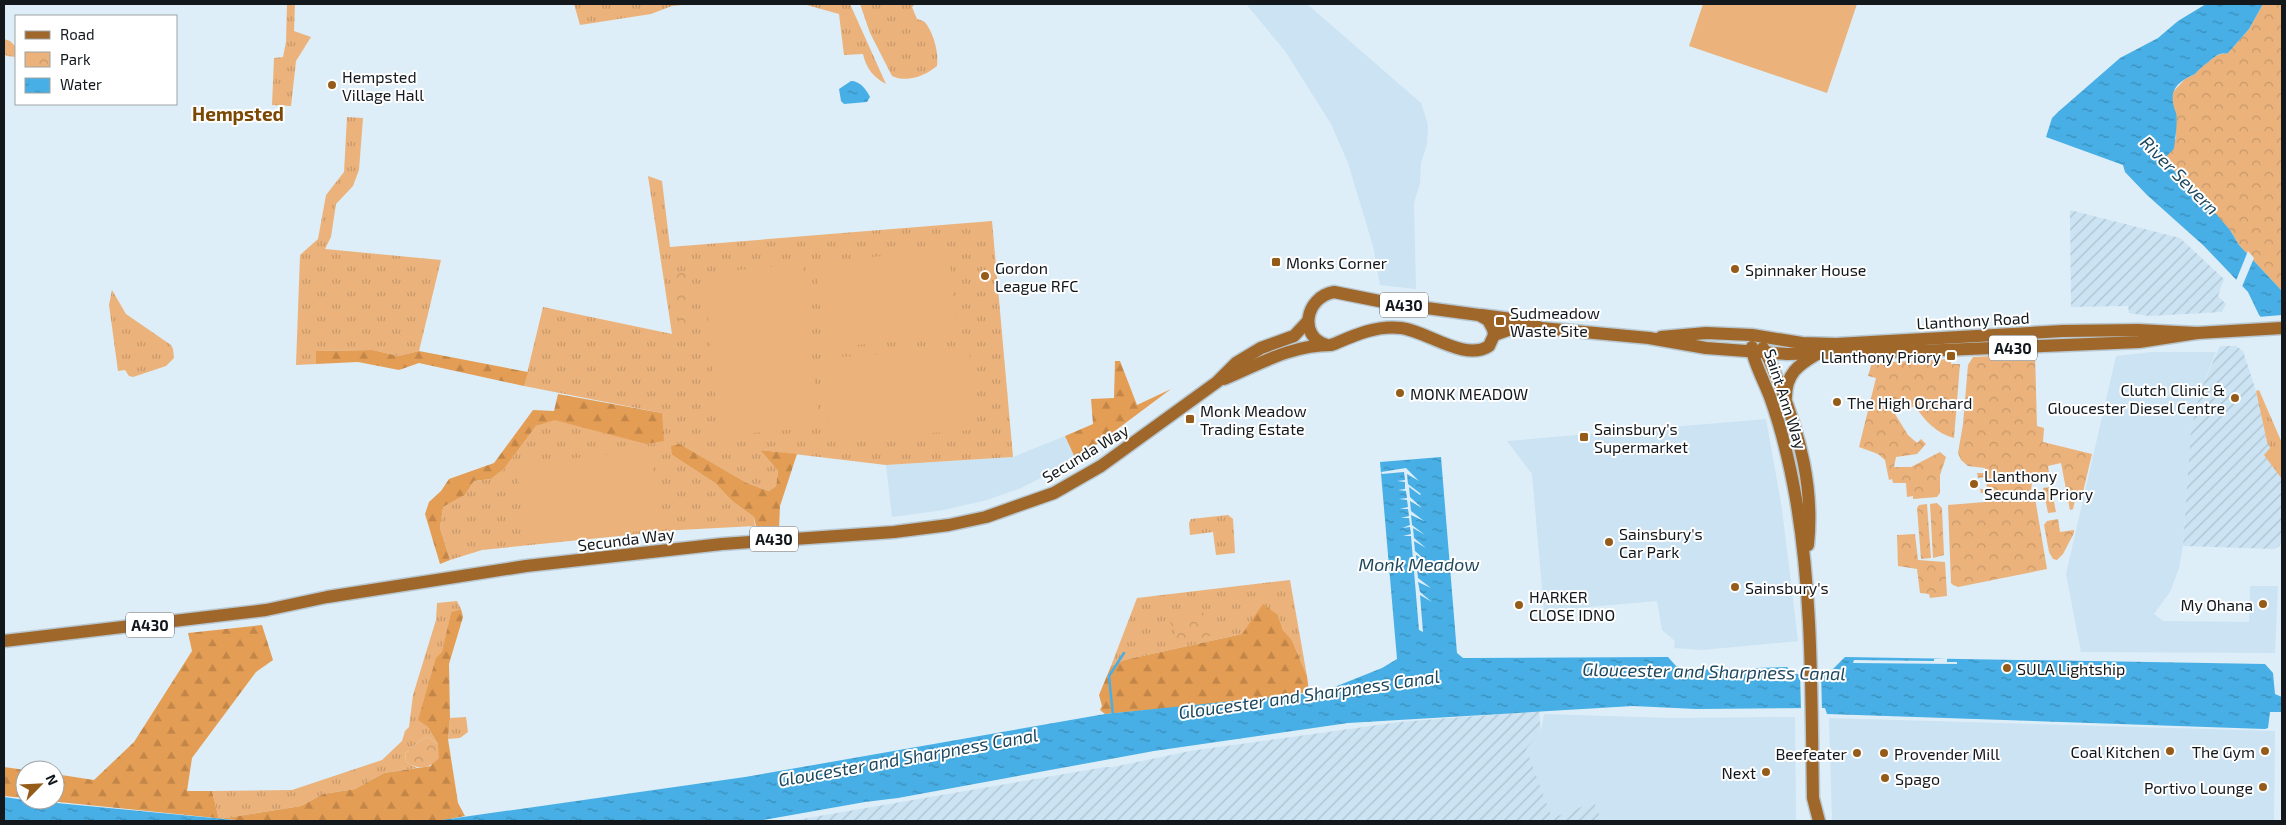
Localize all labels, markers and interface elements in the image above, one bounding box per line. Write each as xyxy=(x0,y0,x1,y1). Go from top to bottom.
legend xyxy=(15,15,178,105)
text: Road xyxy=(60,25,95,43)
text: Park xyxy=(60,50,91,68)
place label: Hempsted Village Hall xyxy=(342,67,424,104)
text: Water xyxy=(60,75,102,93)
marker: Hempsted Village Hall xyxy=(326,79,338,91)
district label: Hempsted xyxy=(192,102,284,125)
water label: River Severn xyxy=(2136,131,2224,219)
place label: Monks Corner xyxy=(1286,253,1388,272)
marker: Monks Corner xyxy=(1270,256,1282,268)
place label: Gordon League RFC xyxy=(995,258,1078,295)
place label: Spinnaker House xyxy=(1745,260,1866,279)
marker: Spinnaker House xyxy=(1729,263,1741,275)
marker: Gordon League RFC xyxy=(979,270,991,282)
road number: A430 xyxy=(1380,292,1428,318)
place label: Sudmeadow Waste Site xyxy=(1510,303,1600,340)
street label: Llanthony Road xyxy=(1916,308,2030,332)
marker: Sudmeadow Waste Site xyxy=(1494,315,1506,327)
road number: A430 xyxy=(1989,336,2037,360)
street label: Saint Ann Way xyxy=(1761,346,1811,452)
place label: Llanthony Priory xyxy=(1821,347,1942,366)
marker: Llanthony Priory xyxy=(1945,350,1957,362)
place label: Clutch Clinic & Gloucester Diesel Centre xyxy=(2048,380,2225,417)
place label: MONK MEADOW xyxy=(1410,384,1528,403)
marker: MONK MEADOW xyxy=(1394,387,1406,399)
marker: Clutch Clinic & Gloucester Diesel Centre xyxy=(2229,392,2241,404)
place label: The High Orchard xyxy=(1847,393,1972,412)
marker: The High Orchard xyxy=(1831,396,1843,408)
place label: Monk Meadow Trading Estate xyxy=(1200,401,1307,438)
marker: Monk Meadow Trading Estate xyxy=(1184,413,1196,425)
place label: Sainsbury's Supermarket xyxy=(1594,419,1688,456)
street label: Secunda Way xyxy=(1038,420,1132,486)
marker: Sainsbury's Supermarket xyxy=(1578,431,1590,443)
place label: Llanthony Secunda Priory xyxy=(1984,466,2094,503)
marker: Llanthony Secunda Priory xyxy=(1968,478,1980,490)
street label: Secunda Way xyxy=(577,524,676,554)
place label: Sainsbury's Car Park xyxy=(1619,524,1703,561)
road number: A430 xyxy=(750,526,798,552)
marker: Sainsbury's Car Park xyxy=(1603,536,1615,548)
water label: Monk Meadow xyxy=(1358,553,1480,575)
place label: Sainsbury's xyxy=(1745,578,1829,597)
marker: Sainsbury's xyxy=(1729,581,1741,593)
place label: HARKER CLOSE IDNO xyxy=(1529,587,1615,624)
place label: My Ohana xyxy=(2180,595,2253,614)
marker: My Ohana xyxy=(2257,598,2269,610)
marker: HARKER CLOSE IDNO xyxy=(1513,599,1525,611)
road number: A430 xyxy=(126,612,174,638)
water label: Gloucester and Sharpness Canal xyxy=(1582,658,1846,684)
place label: SULA Lightship xyxy=(2017,659,2125,678)
marker: SULA Lightship xyxy=(2001,662,2013,674)
water label: Gloucester and Sharpness Canal xyxy=(1177,665,1441,723)
water label: Gloucester and Sharpness Canal xyxy=(776,723,1040,791)
place label: Coal Kitchen xyxy=(2071,742,2160,761)
place label: The Gym xyxy=(2192,742,2255,761)
place label: Beefeater xyxy=(1775,744,1848,763)
place label: Provender Mill xyxy=(1894,744,2000,763)
marker: Coal Kitchen xyxy=(2164,745,2176,757)
marker: The Gym xyxy=(2259,745,2271,757)
marker: Beefeater xyxy=(1851,747,1863,759)
marker: Provender Mill xyxy=(1878,747,1890,759)
north arrow xyxy=(15,760,65,810)
place label: Next xyxy=(1722,763,1756,782)
marker: Next xyxy=(1760,766,1772,778)
place label: Spago xyxy=(1895,769,1940,788)
text: N xyxy=(43,771,62,788)
marker: Spago xyxy=(1879,772,1891,784)
place label: Portivo Lounge xyxy=(2144,778,2253,797)
marker: Portivo Lounge xyxy=(2257,781,2269,793)

